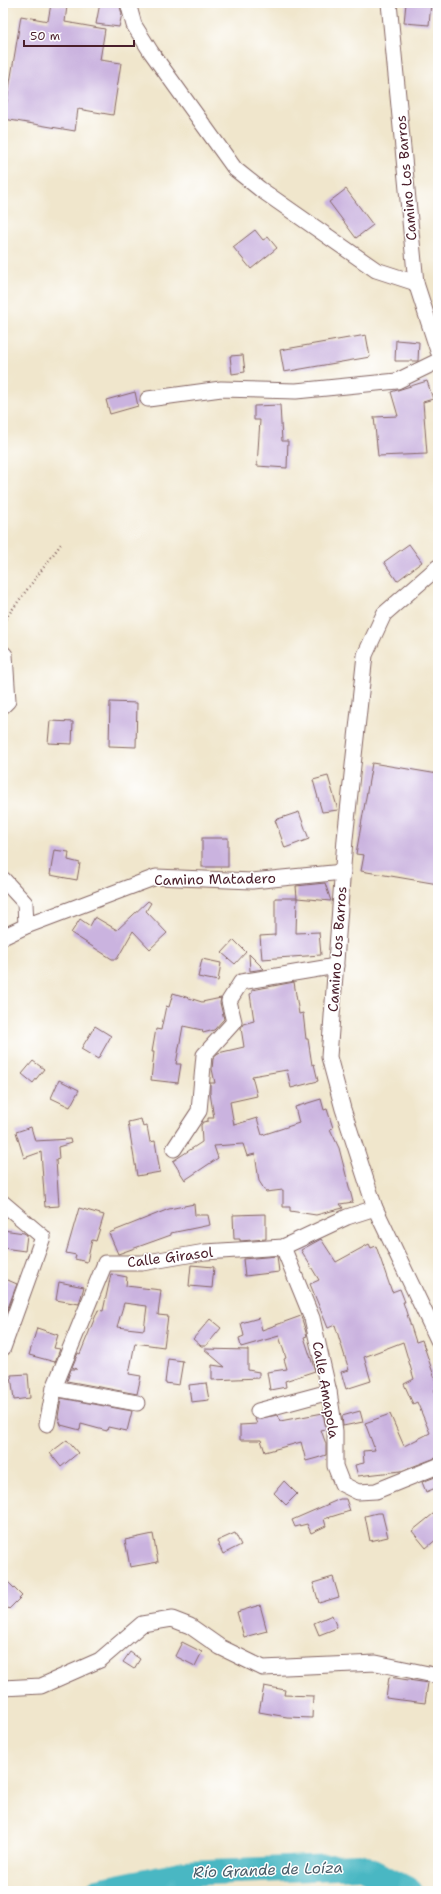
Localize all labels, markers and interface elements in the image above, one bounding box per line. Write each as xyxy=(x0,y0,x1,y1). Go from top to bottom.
scale bar xyxy=(24,22,134,48)
text: 50 m xyxy=(30,28,60,44)
street label: Camino Los Barros xyxy=(392,114,420,241)
street label: Camino Matadero xyxy=(154,869,276,889)
street label: Camino Los Barros xyxy=(324,886,350,1012)
street label: Calle Girasol xyxy=(126,1243,215,1271)
street label: Calle Amapola xyxy=(309,1340,343,1440)
water label: Río Grande de Loíza xyxy=(193,1857,343,1883)

